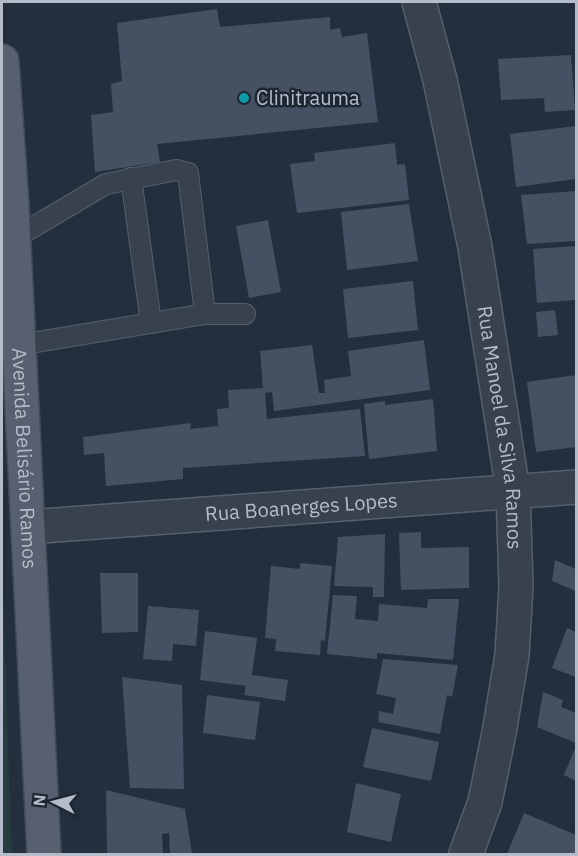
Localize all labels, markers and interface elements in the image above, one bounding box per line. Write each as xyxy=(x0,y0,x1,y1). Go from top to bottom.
place label: Clinitrauma xyxy=(256,84,360,111)
marker: Clinitrauma xyxy=(237,91,251,105)
street label: Rua Manoel da Silva Ramos xyxy=(471,304,529,550)
street label: Avenida Belisário Ramos xyxy=(6,347,44,570)
street label: Rua Boanerges Lopes xyxy=(204,486,399,527)
north arrow xyxy=(24,772,84,832)
text: N xyxy=(29,794,50,807)

